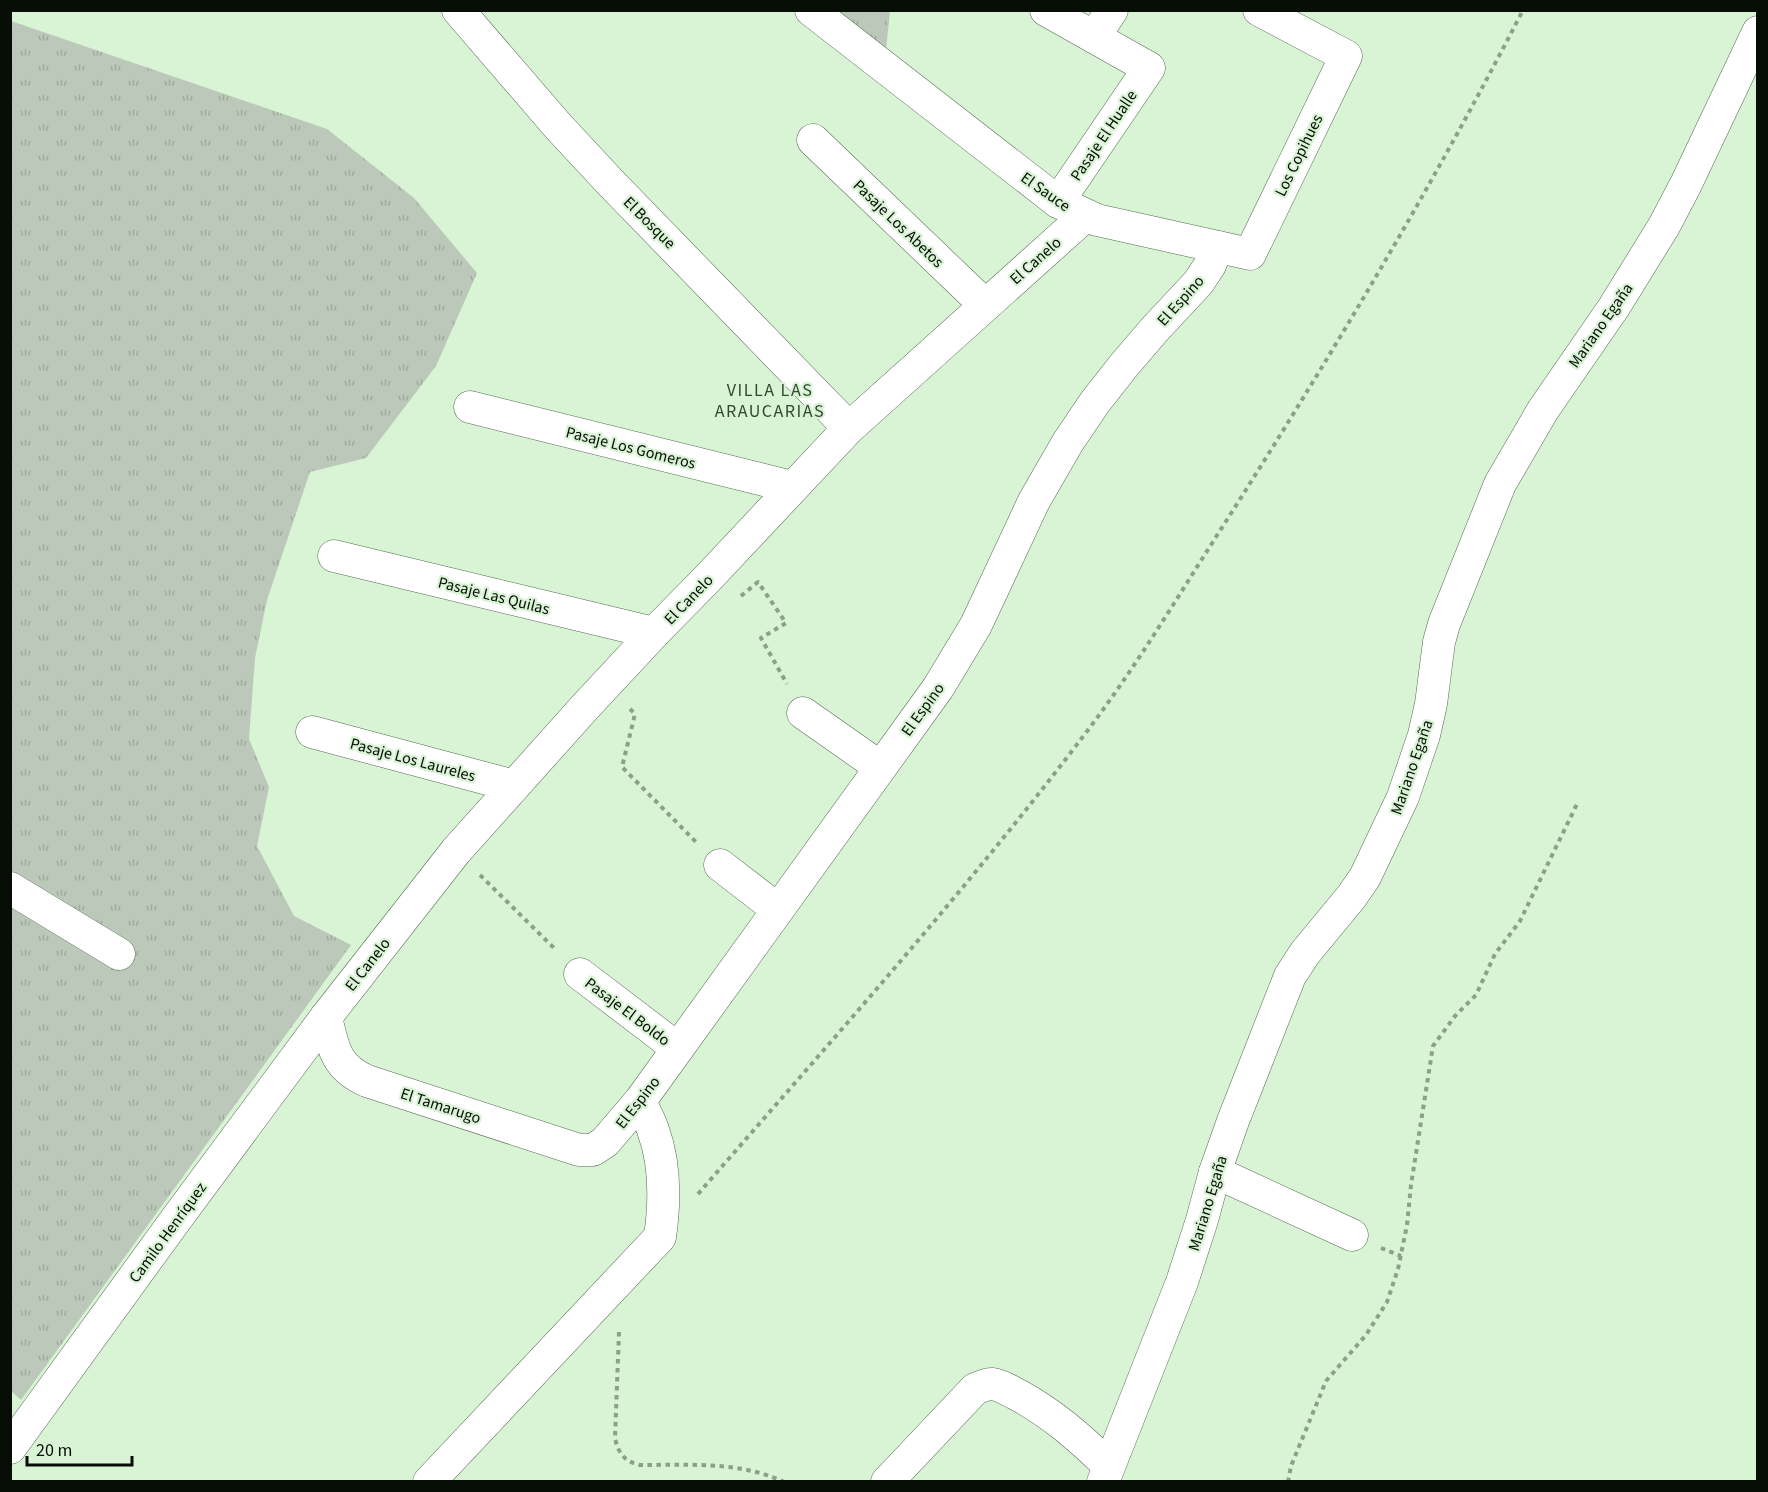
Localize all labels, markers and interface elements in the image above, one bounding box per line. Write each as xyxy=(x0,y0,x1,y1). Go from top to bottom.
street label: Pasaje El Hualle xyxy=(1065,86,1142,185)
street label: Los Copihues xyxy=(1270,110,1328,200)
street label: El Sauce xyxy=(1016,167,1075,217)
street label: Pasaje Los Abetos xyxy=(848,175,949,273)
street label: El Bosque xyxy=(618,192,680,254)
street label: El Canelo xyxy=(1005,232,1066,290)
street label: El Espino xyxy=(1152,271,1209,331)
street label: Mariano Egaña xyxy=(1563,279,1638,372)
district label: VILLA LAS ARAUCARIAS xyxy=(715,378,825,424)
street label: Pasaje Los Gomeros xyxy=(564,421,698,475)
street label: El Canelo xyxy=(659,570,718,630)
street label: Pasaje Las Quilas xyxy=(436,571,552,621)
street label: El Espino xyxy=(896,678,950,741)
street label: Mariano Egaña xyxy=(1385,717,1438,818)
street label: Pasaje Los Laureles xyxy=(348,733,478,787)
street label: El Canelo xyxy=(340,933,396,996)
street label: Pasaje El Boldo xyxy=(580,972,675,1051)
street label: El Espino xyxy=(610,1072,665,1133)
street label: El Tamarugo xyxy=(398,1083,484,1129)
street label: Mariano Egaña xyxy=(1183,1153,1233,1254)
street label: Camilo Henríquez xyxy=(124,1178,212,1287)
scale bar xyxy=(27,1429,132,1467)
text: 20 m xyxy=(36,1438,72,1463)

